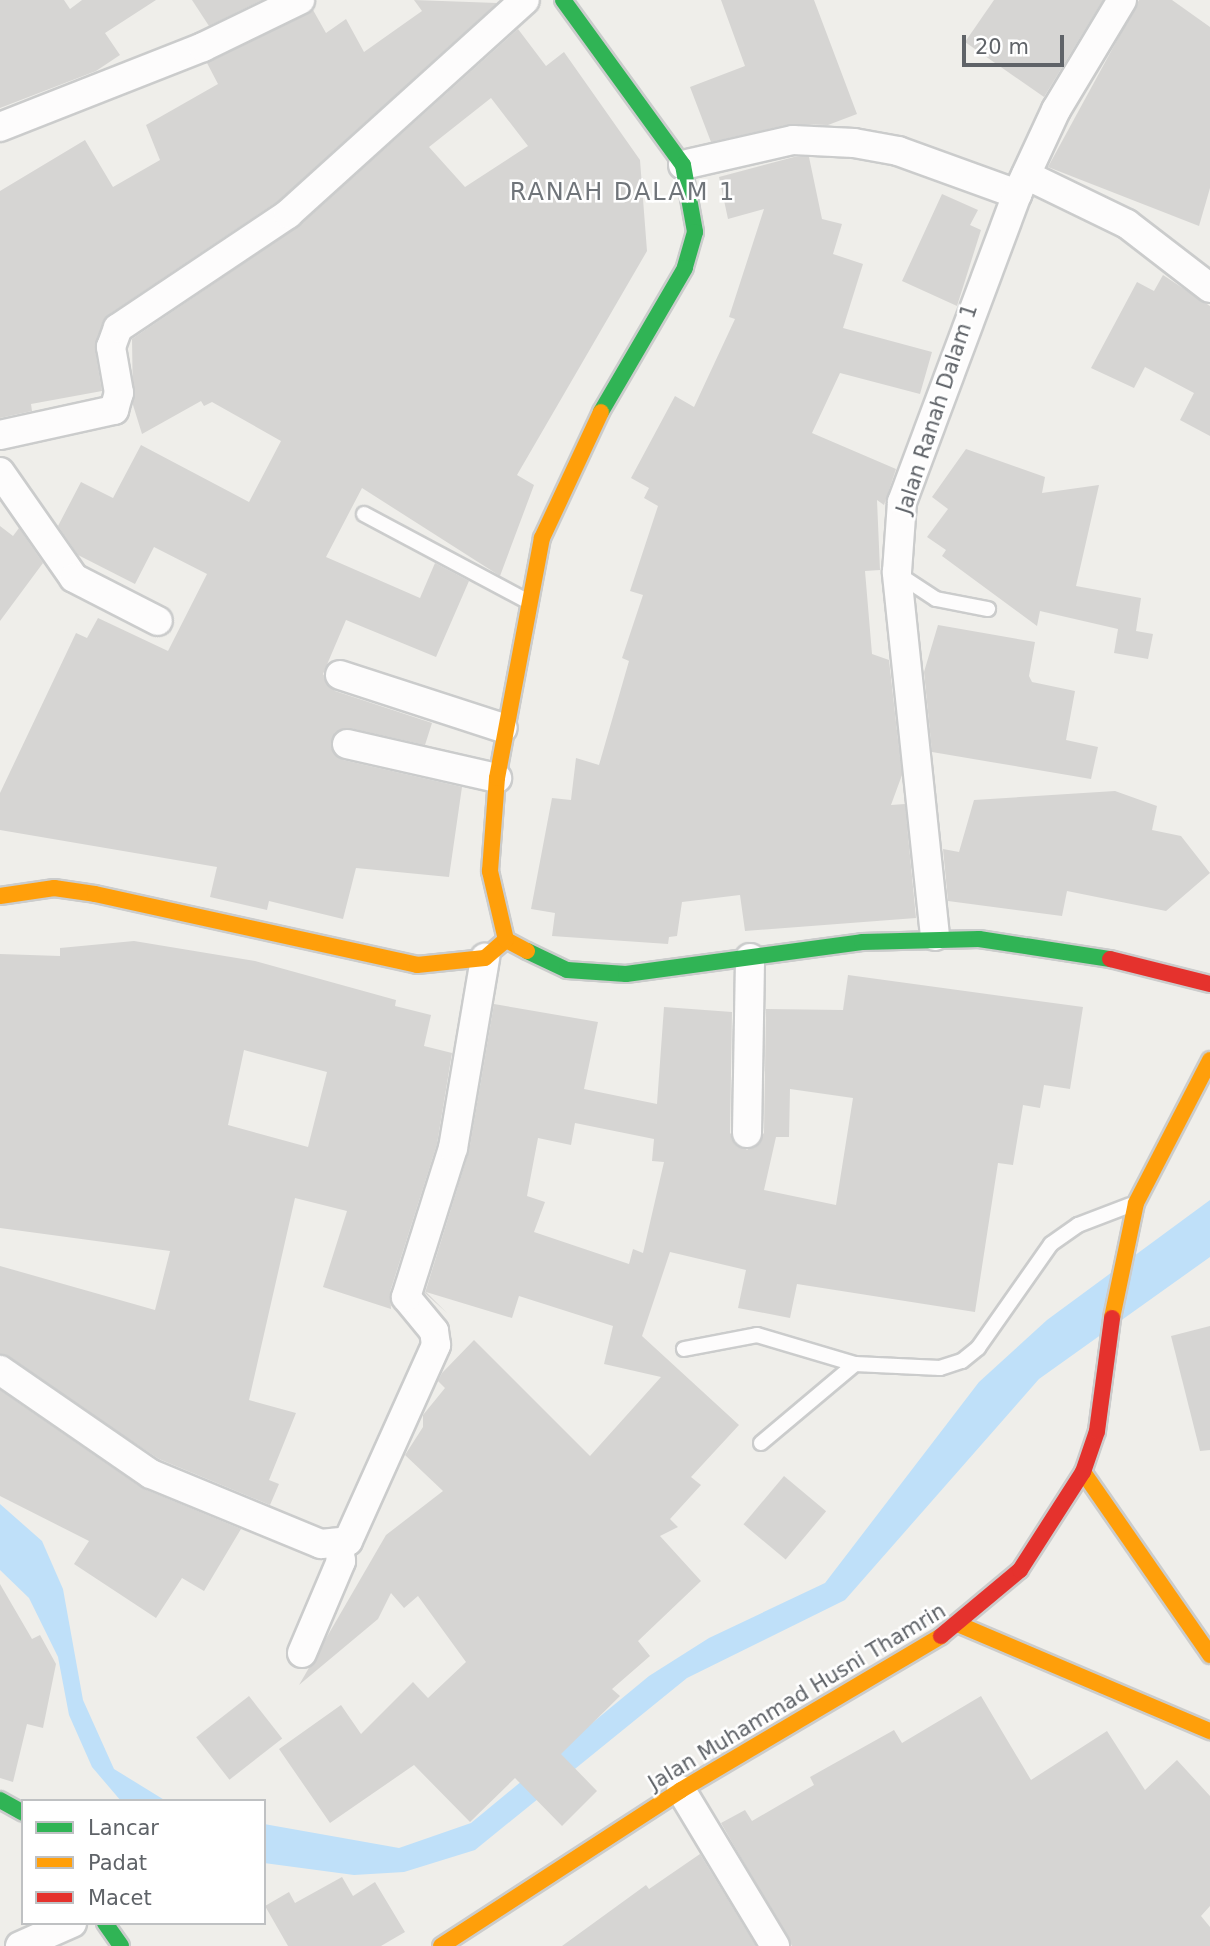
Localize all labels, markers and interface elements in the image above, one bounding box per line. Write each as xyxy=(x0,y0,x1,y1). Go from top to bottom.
scale bar xyxy=(965,21,1066,65)
text: 20 m xyxy=(975,35,1029,59)
district label: RANAH DALAM 1 xyxy=(511,179,735,207)
street label: Jalan Ranah Dalam 1 xyxy=(891,301,983,517)
street label: Jalan Muhammad Husni Thamrin xyxy=(644,1598,950,1796)
legend xyxy=(21,1799,266,1925)
text: Lancar xyxy=(88,1816,159,1840)
text: Padat xyxy=(88,1851,147,1875)
text: Macet xyxy=(88,1886,152,1910)

